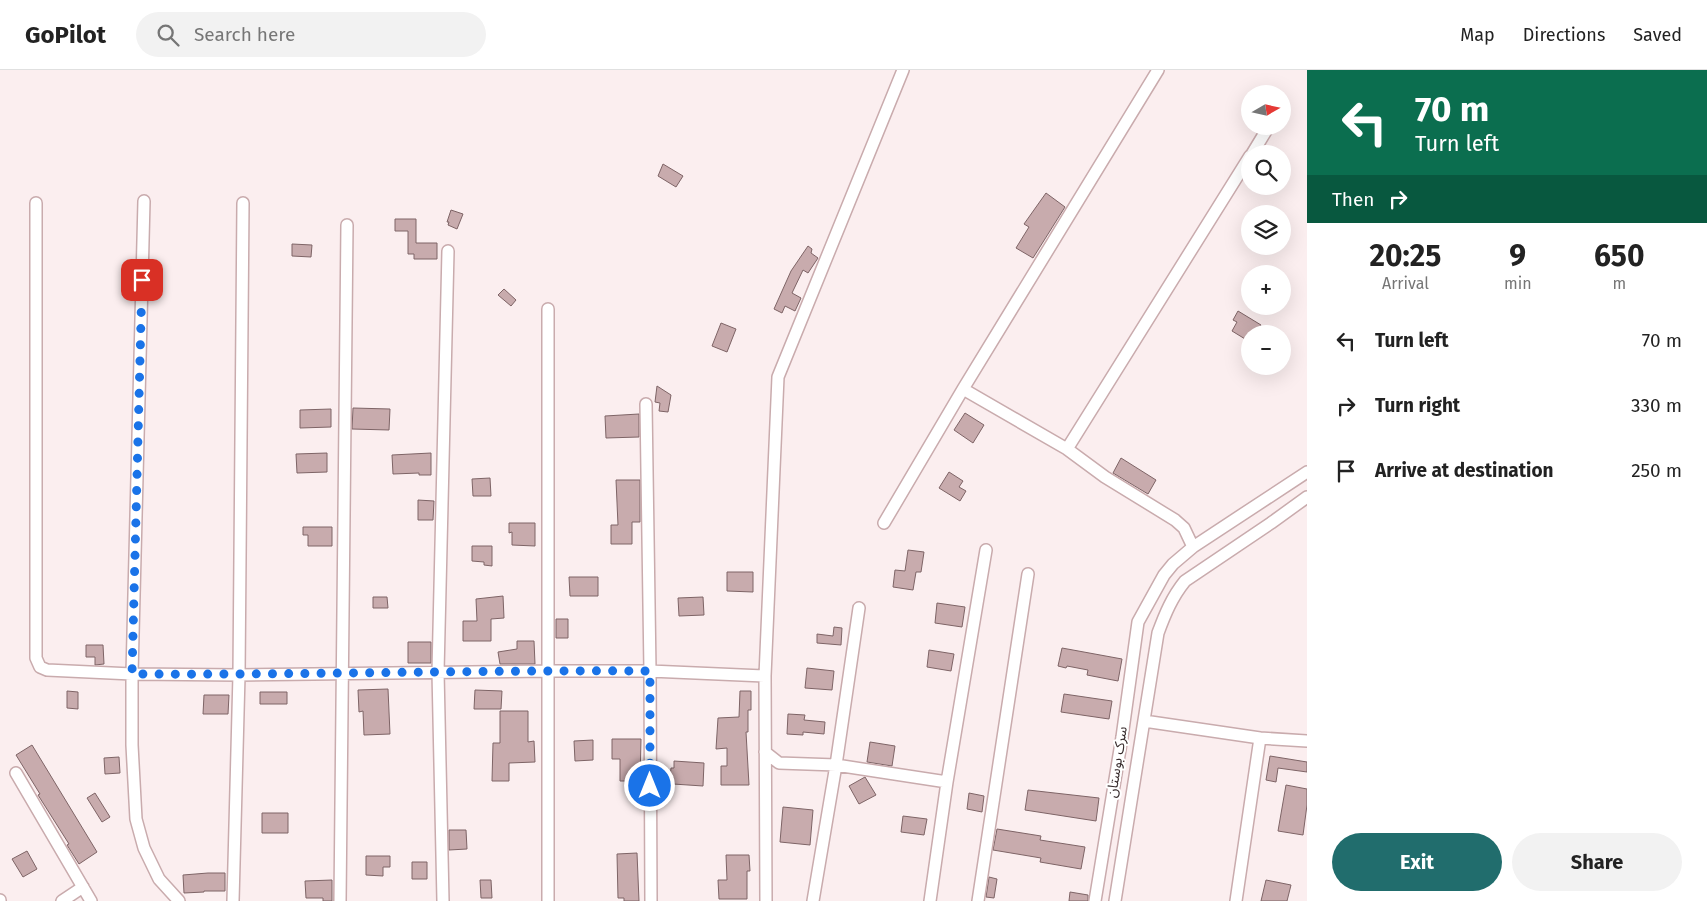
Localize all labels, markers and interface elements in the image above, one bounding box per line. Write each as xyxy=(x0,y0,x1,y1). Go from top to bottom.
search box xyxy=(136,12,486,57)
text: GoPilot xyxy=(25,21,106,49)
icon: search xyxy=(154,21,182,49)
text: Search here xyxy=(194,23,295,46)
text: Map xyxy=(1460,24,1495,46)
text: Directions xyxy=(1523,24,1605,46)
text: Saved xyxy=(1633,24,1682,46)
north arrow xyxy=(1241,85,1291,135)
map controls xyxy=(1241,85,1291,375)
text: 70 m xyxy=(1415,88,1489,130)
icon: left xyxy=(1332,90,1397,155)
text: Turn left xyxy=(1415,130,1499,157)
button: search xyxy=(1241,145,1291,195)
icon: right xyxy=(1384,185,1412,213)
text: Then xyxy=(1332,188,1374,211)
button: layers xyxy=(1241,205,1291,255)
text: 20:25 xyxy=(1370,238,1441,274)
text: 9 xyxy=(1509,238,1526,274)
text: 650 xyxy=(1594,238,1644,274)
pin xyxy=(121,259,163,301)
button: + xyxy=(1241,265,1291,315)
icon: arrive xyxy=(128,266,156,294)
text: Arrival xyxy=(1382,274,1429,293)
text: min xyxy=(1504,274,1532,293)
text: m xyxy=(1612,274,1626,293)
button: − xyxy=(1241,325,1291,375)
icon: left xyxy=(1332,327,1360,355)
text: Turn left xyxy=(1375,329,1449,352)
text: 70 m xyxy=(1642,329,1682,352)
icon: right xyxy=(1332,392,1360,420)
text: Turn right xyxy=(1375,394,1460,417)
text: 330 m xyxy=(1631,394,1682,417)
icon: arrive xyxy=(1332,457,1360,485)
text: Arrive at destination xyxy=(1375,459,1554,482)
text: 250 m xyxy=(1631,459,1682,482)
street label: سرک بوستان xyxy=(1103,725,1131,799)
position arrow xyxy=(623,759,675,811)
button: Exit xyxy=(1332,833,1502,891)
button: Share xyxy=(1512,833,1682,891)

